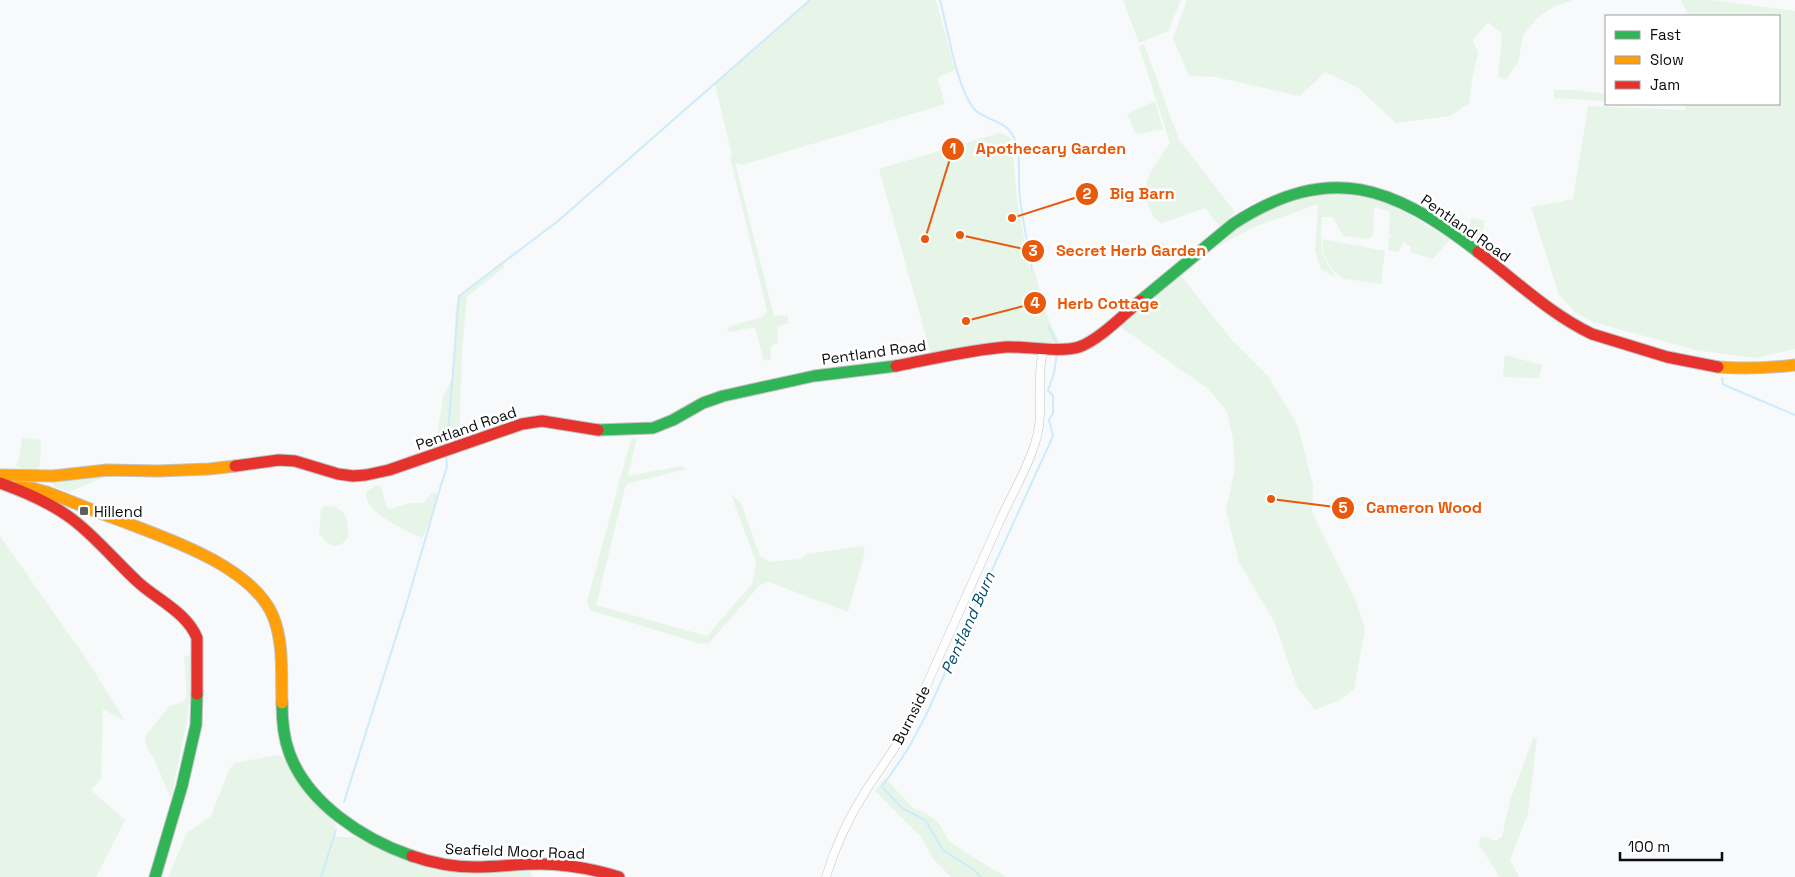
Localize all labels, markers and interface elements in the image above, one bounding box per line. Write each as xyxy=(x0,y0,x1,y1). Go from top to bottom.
legend xyxy=(1605,15,1780,105)
text: Fast xyxy=(1650,25,1681,44)
text: Slow xyxy=(1650,50,1684,69)
text: Jam xyxy=(1650,75,1680,94)
callout: Apothecary Garden xyxy=(941,133,1136,164)
text: Apothecary Garden xyxy=(976,138,1126,159)
text: 1 xyxy=(950,139,956,158)
callout: Big Barn xyxy=(1074,178,1184,209)
text: Big Barn xyxy=(1109,183,1175,204)
text: 2 xyxy=(1083,184,1092,203)
street label: Pentland Road xyxy=(1417,190,1515,266)
callout: Secret Herb Garden xyxy=(1021,235,1216,266)
text: Secret Herb Garden xyxy=(1056,240,1206,261)
text: 3 xyxy=(1028,241,1038,260)
callout: Herb Cottage xyxy=(1022,287,1169,318)
text: 4 xyxy=(1030,293,1040,312)
text: Herb Cottage xyxy=(1057,293,1159,314)
street label: Pentland Road xyxy=(821,335,927,369)
street label: Pentland Road xyxy=(413,402,519,454)
callout: Cameron Wood xyxy=(1330,492,1492,523)
text: Cameron Wood xyxy=(1366,497,1482,518)
text: 5 xyxy=(1338,498,1348,517)
place label: Hillend xyxy=(94,502,143,521)
marker: Hillend xyxy=(78,505,90,517)
water label: Pentland Burn xyxy=(936,568,1000,677)
street label: Burnside xyxy=(888,682,934,748)
scale bar xyxy=(1620,830,1722,862)
text: 100 m xyxy=(1628,837,1670,856)
street label: Seafield Moor Road xyxy=(445,839,585,863)

